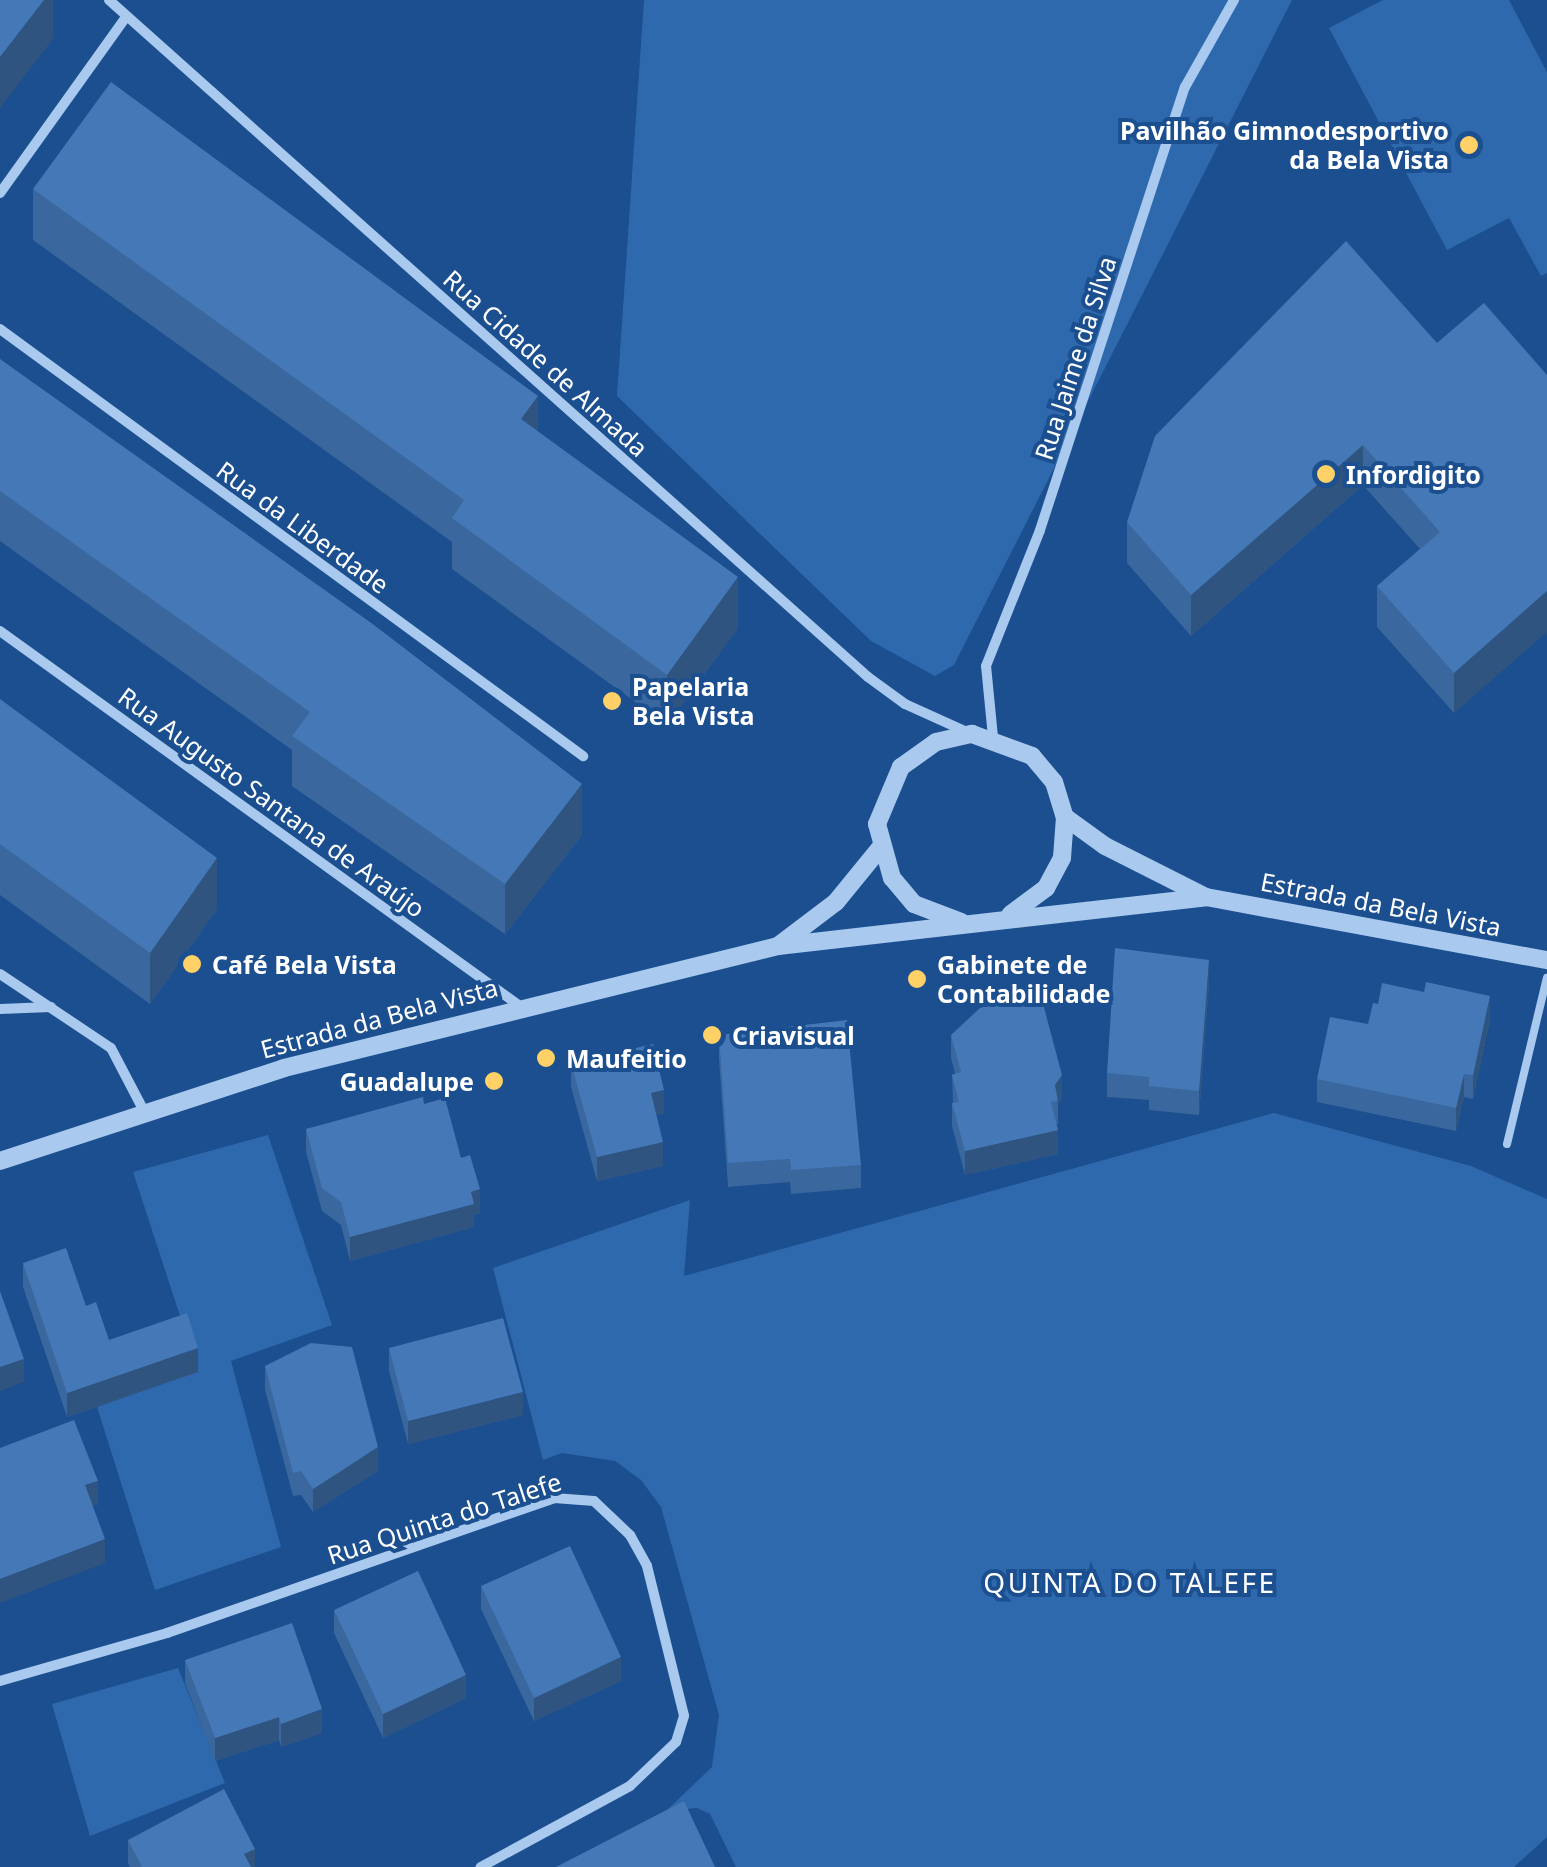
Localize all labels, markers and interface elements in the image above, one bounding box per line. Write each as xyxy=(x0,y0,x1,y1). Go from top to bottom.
place label: Pavilhão Gimnodesportivo da Bela Vista xyxy=(1120,116,1449,175)
marker: Pavilhão Gimnodesportivo da Bela Vista xyxy=(1458,134,1480,156)
street label: Rua Jaime da Silva xyxy=(1028,253,1122,463)
street label: Rua Cidade de Almada xyxy=(438,263,654,463)
street label: Rua da Liberdade xyxy=(211,455,395,599)
place label: Infordigito xyxy=(1346,459,1481,489)
marker: Infordigito xyxy=(1315,463,1337,485)
place label: Papelaria Bela Vista xyxy=(632,672,755,731)
street label: Rua Augusto Santana de Araújo xyxy=(113,681,431,923)
marker: Papelaria Bela Vista xyxy=(601,690,623,712)
street label: Estrada da Bela Vista xyxy=(1258,866,1504,942)
place label: Café Bela Vista xyxy=(212,949,397,979)
place label: Gabinete de Contabilidade xyxy=(937,950,1110,1009)
marker: Café Bela Vista xyxy=(181,953,203,975)
marker: Gabinete de Contabilidade xyxy=(906,968,928,990)
street label: Estrada da Bela Vista xyxy=(257,972,501,1064)
place label: Criavisual xyxy=(732,1020,855,1050)
marker: Criavisual xyxy=(701,1024,723,1046)
place label: Maufeitio xyxy=(566,1043,687,1073)
marker: Maufeitio xyxy=(535,1047,557,1069)
place label: Guadalupe xyxy=(339,1066,474,1096)
marker: Guadalupe xyxy=(483,1070,505,1092)
street label: Rua Quinta do Talefe xyxy=(323,1466,565,1570)
district label: QUINTA DO TALEFE xyxy=(983,1565,1277,1599)

